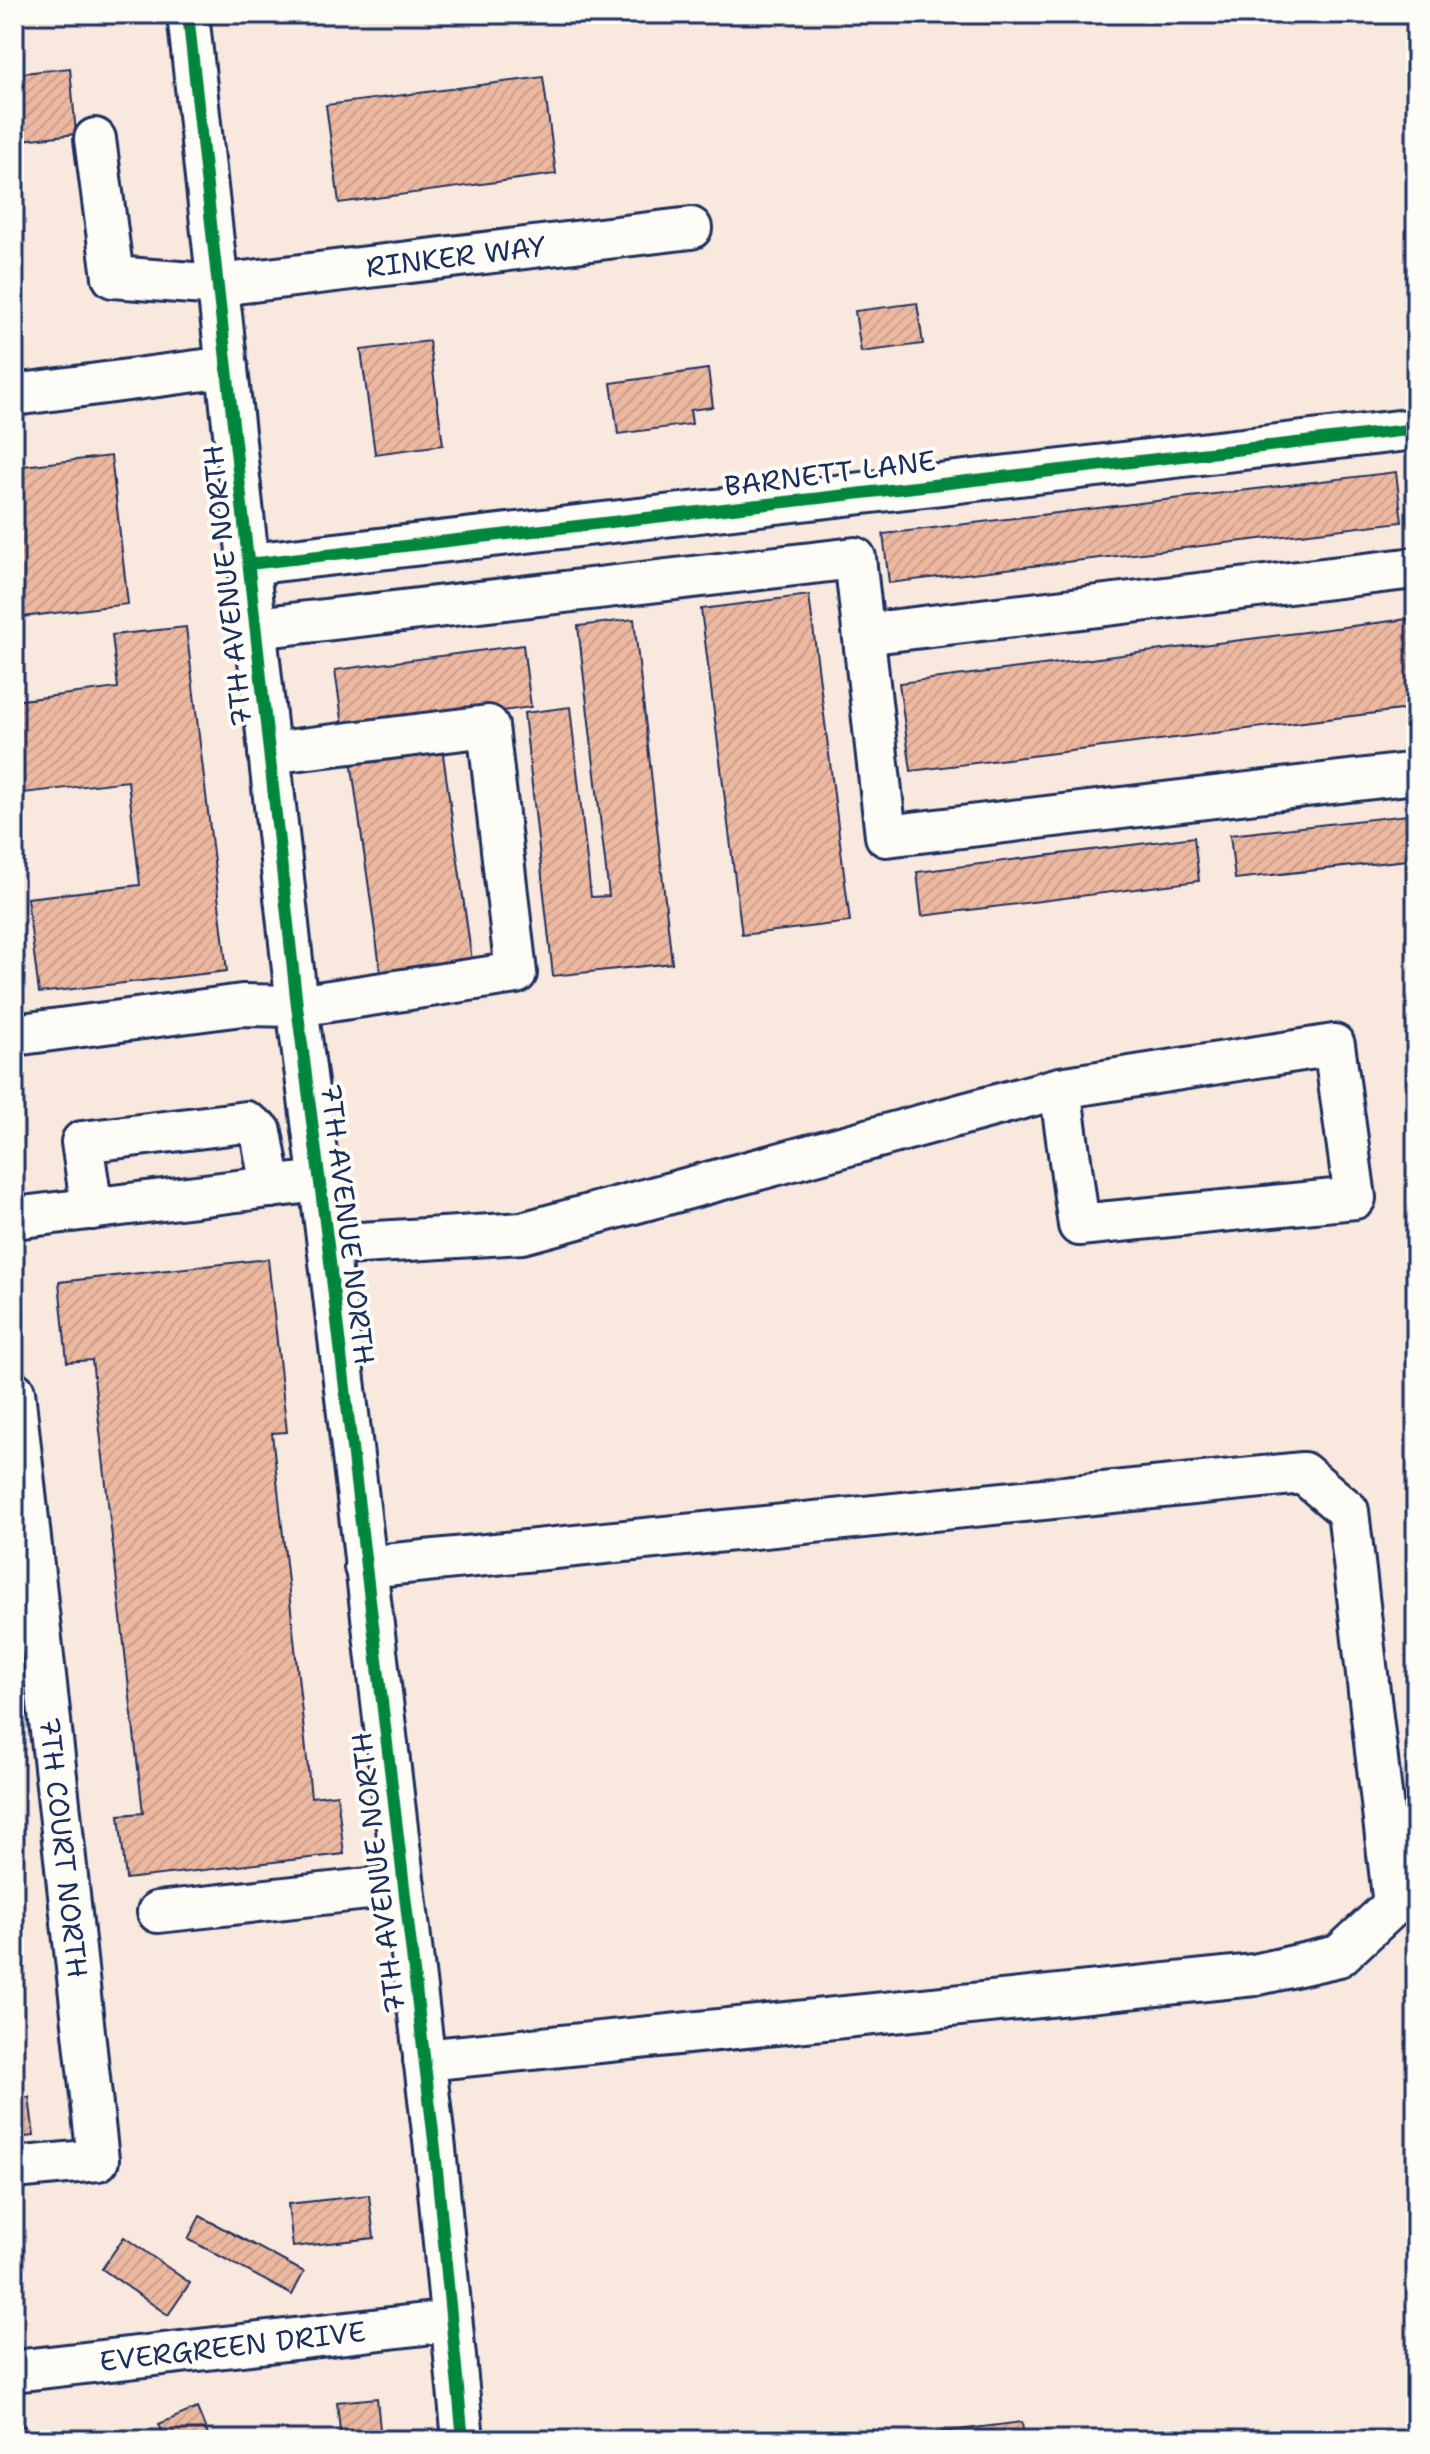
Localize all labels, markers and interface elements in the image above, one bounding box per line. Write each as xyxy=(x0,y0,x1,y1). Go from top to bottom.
street label: RINKER WAY xyxy=(364,227,548,286)
street label: BARNETT LANE xyxy=(722,441,938,505)
street label: 7TH AVENUE NORTH xyxy=(193,443,261,729)
street label: 7TH AVENUE NORTH xyxy=(312,1081,384,1367)
street label: 7TH COURT NORTH xyxy=(31,1715,97,1980)
street label: 7TH AVENUE NORTH xyxy=(342,1730,414,2016)
street label: EVERGREEN DRIVE xyxy=(98,2312,368,2380)

